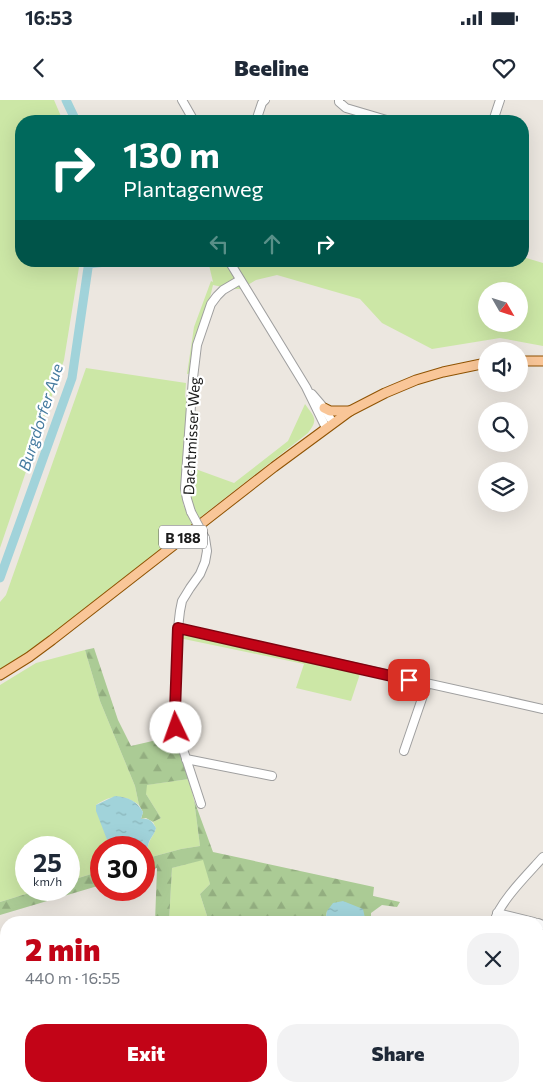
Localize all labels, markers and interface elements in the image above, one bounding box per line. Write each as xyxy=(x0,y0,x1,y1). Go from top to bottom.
text: 16:53 xyxy=(25,6,73,29)
icon: back xyxy=(25,54,53,82)
text: Beeline xyxy=(234,54,309,81)
icon: heart xyxy=(490,54,518,82)
text: 130 m xyxy=(123,132,220,175)
icon: right xyxy=(40,135,105,200)
text: Plantagenweg xyxy=(123,175,263,202)
icon: left xyxy=(205,230,233,258)
icon: ahead xyxy=(258,230,286,258)
icon: right xyxy=(311,230,339,258)
north arrow xyxy=(478,282,528,332)
map controls xyxy=(478,282,528,512)
button: sound xyxy=(478,342,528,392)
water label: Burgdorfer Aue xyxy=(14,361,66,473)
street label: Dachtmisser Weg xyxy=(179,376,203,496)
button: search xyxy=(478,402,528,452)
button: layers xyxy=(478,462,528,512)
road number: B 188 xyxy=(159,526,207,548)
pin xyxy=(388,659,430,701)
icon: arrive xyxy=(395,666,423,694)
position arrow xyxy=(149,701,201,753)
speed limit sign: 30 xyxy=(90,836,155,901)
text: 25 xyxy=(33,847,62,877)
text: km/h xyxy=(33,874,62,888)
text: 2 min xyxy=(25,930,100,967)
button: close xyxy=(467,933,519,985)
text: 440 m · 16:55 xyxy=(25,968,120,987)
button: Exit xyxy=(25,1024,267,1082)
button: Share xyxy=(277,1024,519,1082)

